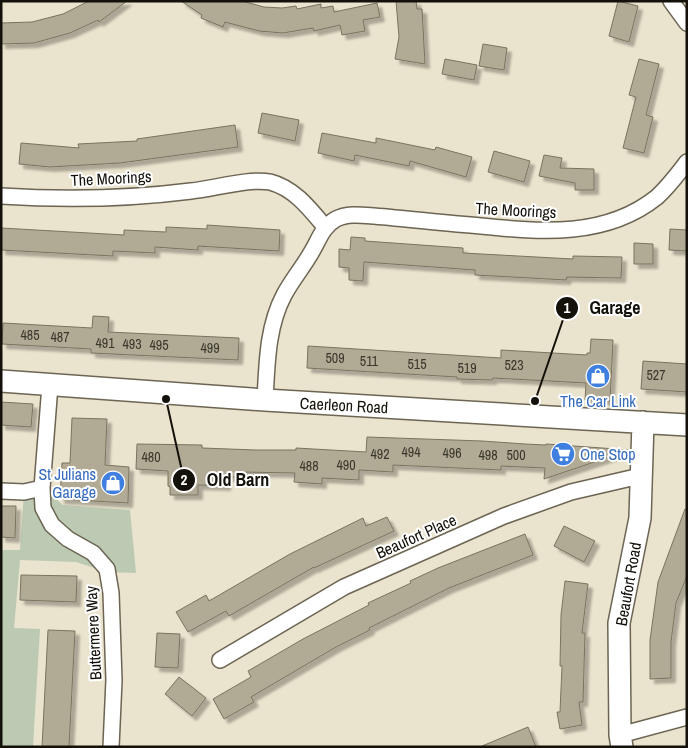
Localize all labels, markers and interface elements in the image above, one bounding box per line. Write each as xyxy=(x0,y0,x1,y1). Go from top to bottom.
street label: The Moorings xyxy=(70,165,152,191)
street label: The Moorings xyxy=(475,197,557,223)
callout: Garage xyxy=(555,292,651,325)
text: Garage xyxy=(590,295,640,320)
text: 1 xyxy=(564,297,571,318)
house number: 485 xyxy=(20,326,40,344)
house number: 487 xyxy=(50,328,70,346)
house number: 491 xyxy=(95,334,115,352)
house number: 493 xyxy=(122,335,142,353)
house number: 495 xyxy=(149,336,169,354)
house number: 499 xyxy=(200,339,220,357)
house number: 509 xyxy=(325,349,345,367)
house number: 511 xyxy=(360,352,379,370)
house number: 515 xyxy=(407,355,427,373)
house number: 523 xyxy=(504,356,524,374)
house number: 519 xyxy=(457,359,477,377)
shop icon: The Car Link xyxy=(585,363,611,389)
house number: 527 xyxy=(646,366,666,384)
place label: The Car Link xyxy=(560,390,636,412)
street label: Caerleon Road xyxy=(299,392,389,418)
supermarket icon: One Stop xyxy=(550,441,576,467)
house number: 494 xyxy=(401,443,421,461)
place label: One Stop xyxy=(580,443,635,465)
house number: 496 xyxy=(442,444,462,462)
house number: 492 xyxy=(370,445,390,463)
house number: 498 xyxy=(478,446,498,464)
house number: 500 xyxy=(506,446,526,464)
house number: 480 xyxy=(141,448,161,466)
house number: 490 xyxy=(336,456,356,474)
house number: 488 xyxy=(299,457,319,475)
place label: St Julians Garage xyxy=(38,463,96,503)
callout: Old Barn xyxy=(172,463,279,496)
text: Old Barn xyxy=(207,467,269,492)
text: 2 xyxy=(181,469,188,490)
shop icon: St Julians Garage xyxy=(100,470,126,496)
street label: Beaufort Place xyxy=(372,508,460,564)
street label: Beaufort Road xyxy=(610,540,646,628)
street label: Buttermere Way xyxy=(80,585,106,681)

